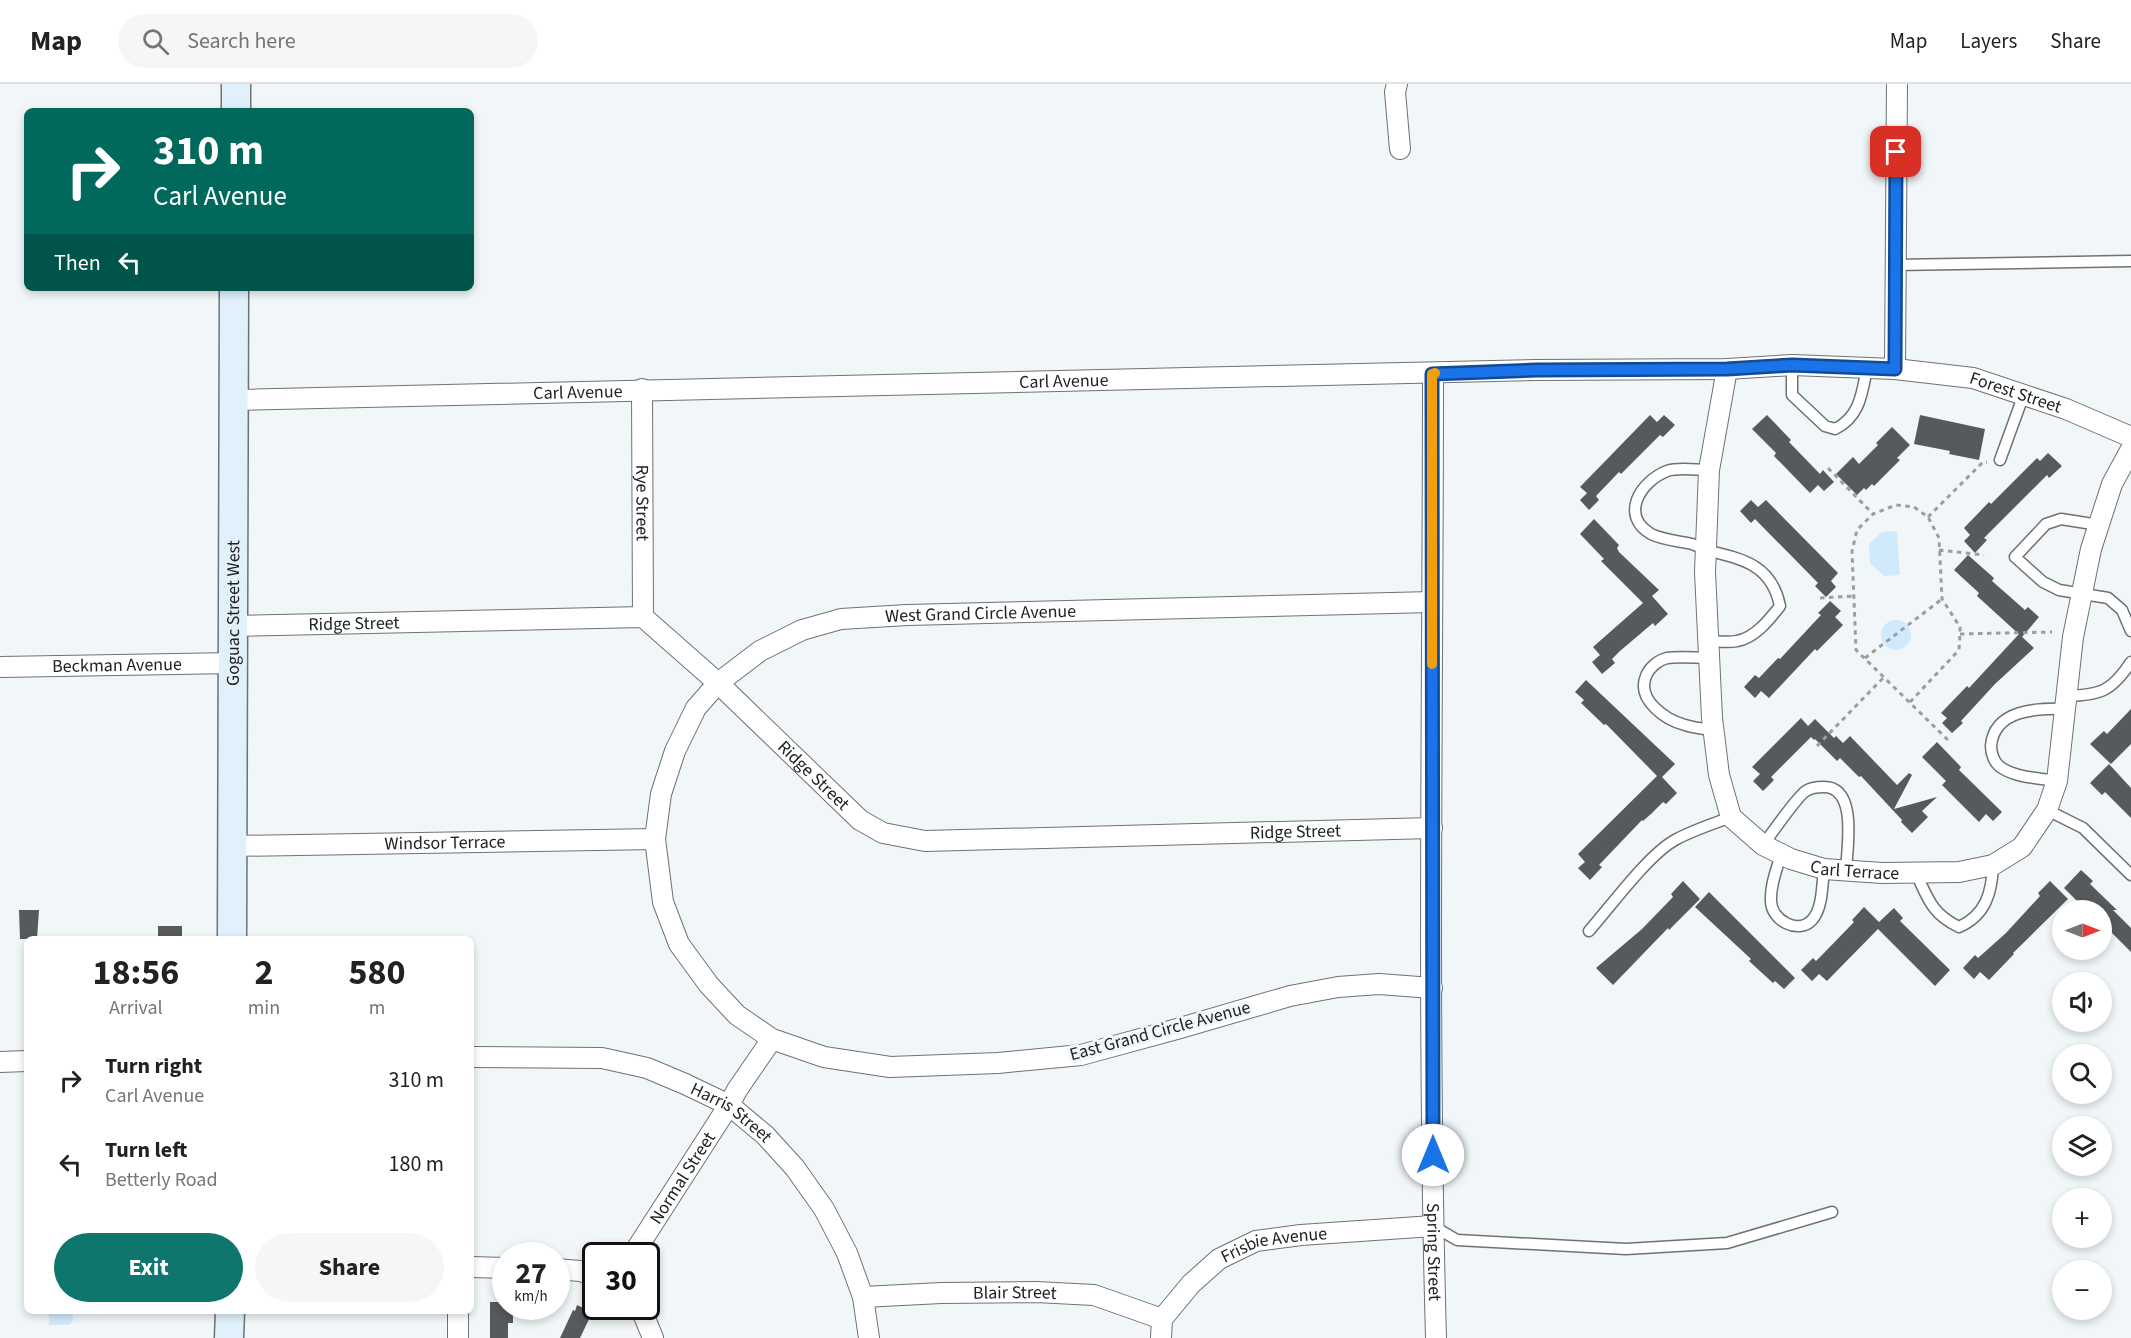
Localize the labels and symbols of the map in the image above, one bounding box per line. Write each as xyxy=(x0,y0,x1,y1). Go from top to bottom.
pin xyxy=(1870,126,1921,177)
street label: Forest Street xyxy=(1966,365,2065,419)
street label: Carl Avenue xyxy=(1019,367,1109,394)
street label: Carl Avenue xyxy=(533,379,623,406)
street label: Rye Street xyxy=(630,465,655,541)
street label: Goguac Street West xyxy=(220,540,246,686)
street label: West Grand Circle Avenue xyxy=(884,598,1076,629)
street label: Ridge Street xyxy=(308,610,400,637)
street label: Beckman Avenue xyxy=(52,651,182,679)
street label: Ridge Street xyxy=(772,735,855,816)
street label: Ridge Street xyxy=(1249,818,1341,845)
street label: Windsor Terrace xyxy=(384,829,506,856)
street label: Carl Terrace xyxy=(1807,853,1899,885)
north arrow xyxy=(2052,900,2112,960)
street label: East Grand Circle Avenue xyxy=(1067,995,1253,1067)
street label: Harris Street xyxy=(687,1076,778,1148)
position arrow xyxy=(1401,1123,1465,1187)
street label: Normal Street xyxy=(643,1127,721,1229)
street label: Spring Street xyxy=(1421,1203,1448,1301)
street label: Frisbie Avenue xyxy=(1217,1221,1328,1269)
speed limit sign: 30 xyxy=(582,1242,660,1320)
street label: Blair Street xyxy=(973,1279,1057,1306)

